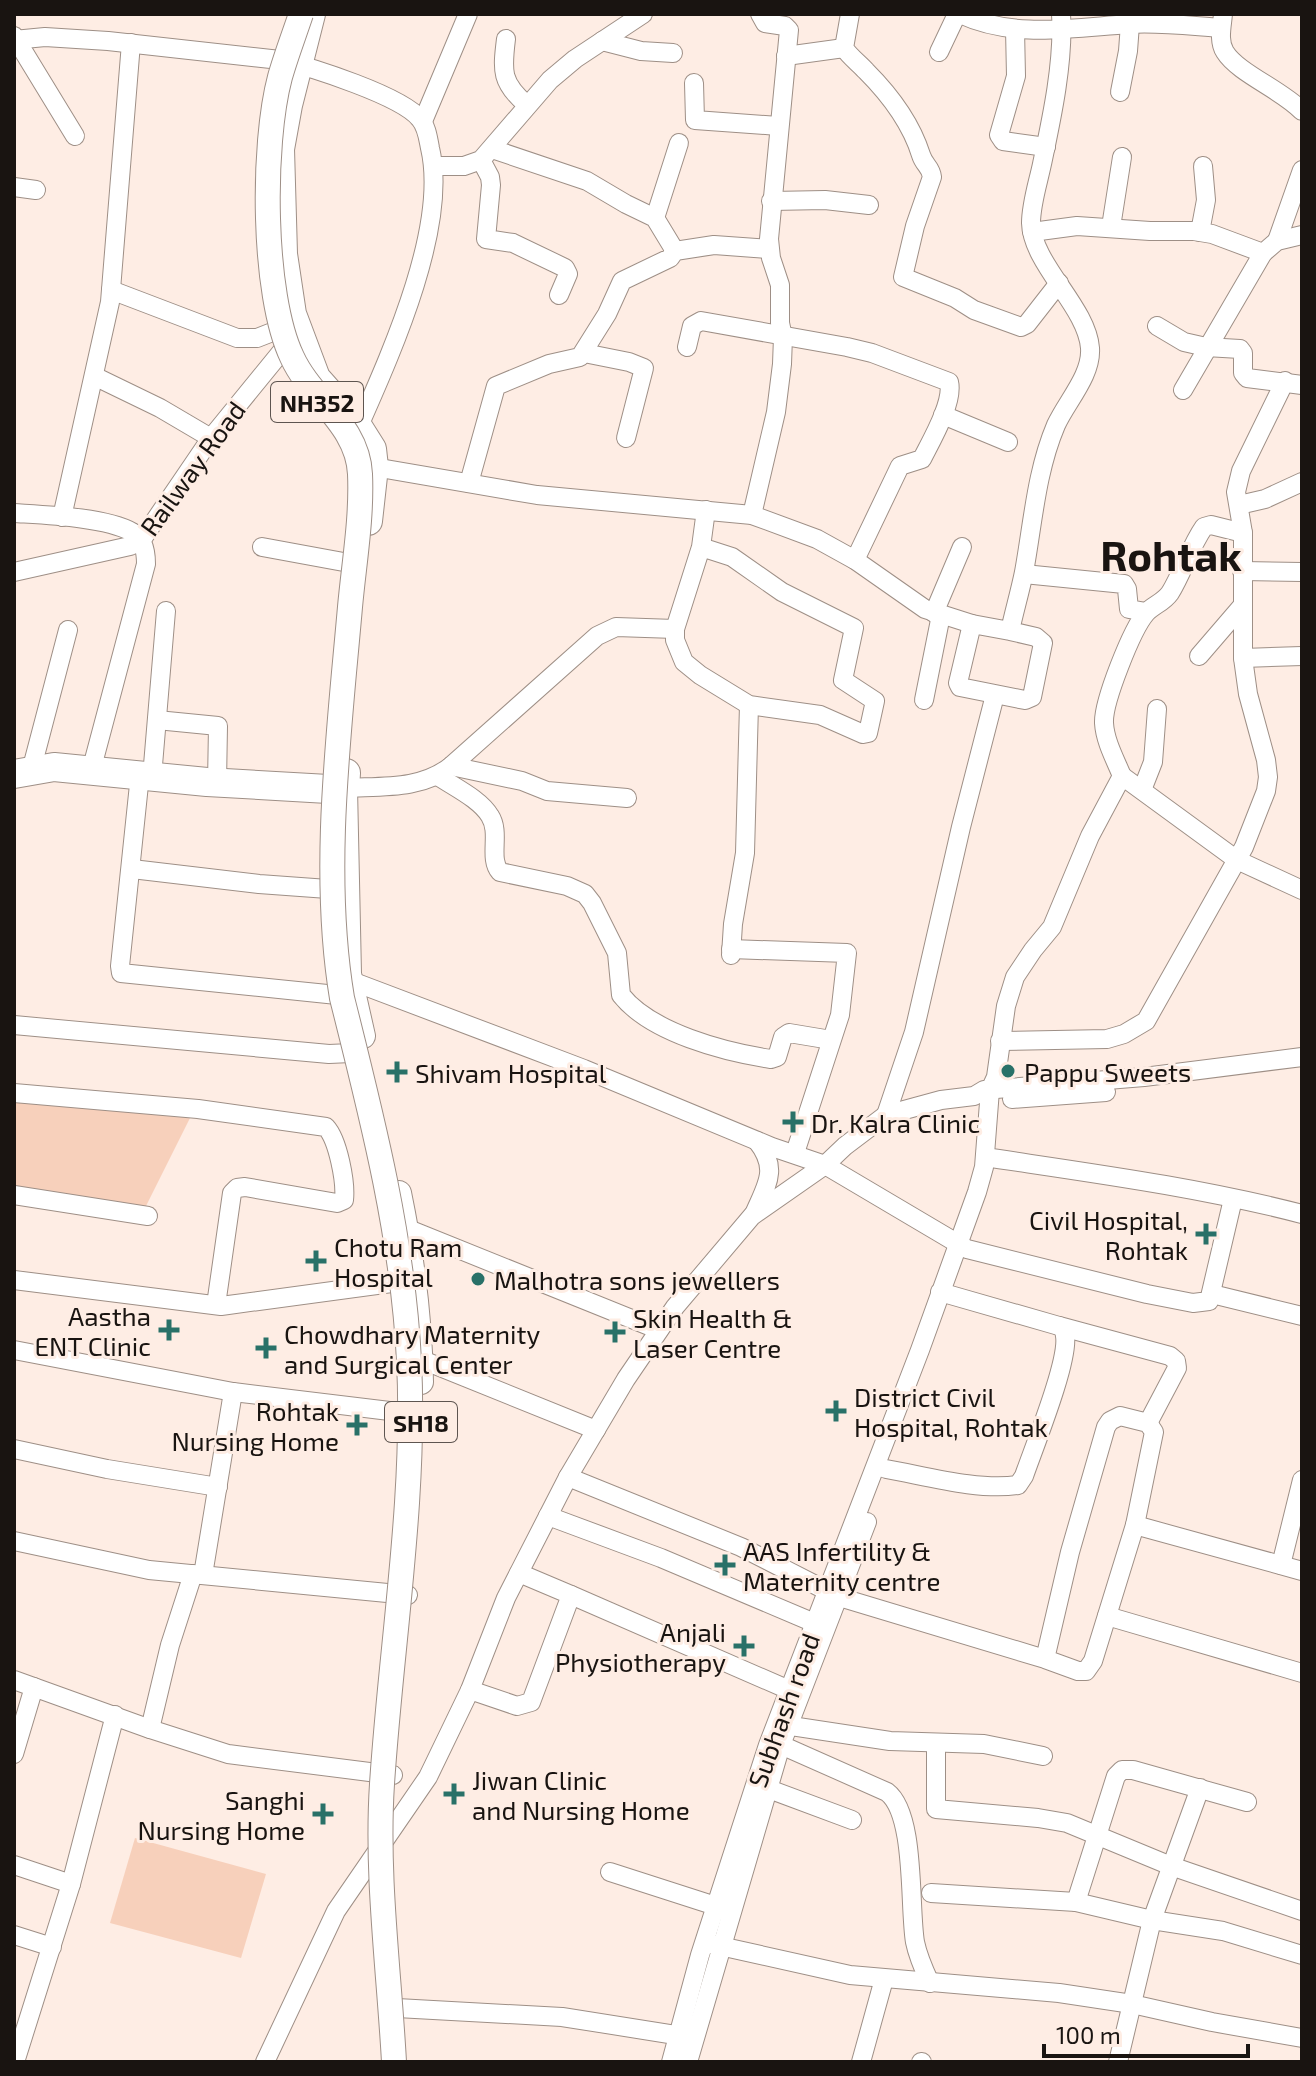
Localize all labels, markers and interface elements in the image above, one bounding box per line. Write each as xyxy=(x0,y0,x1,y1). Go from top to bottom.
road number: NH352 xyxy=(271,382,363,422)
street label: Railway Road xyxy=(133,395,251,541)
district label: Rohtak xyxy=(1100,529,1242,579)
place label: Pappu Sweets xyxy=(1024,1056,1191,1087)
place label: Shivam Hospital xyxy=(415,1057,607,1088)
marker: Shivam Hospital xyxy=(386,1061,408,1083)
marker: Pappu Sweets xyxy=(999,1062,1017,1080)
place label: Dr. Kalra Clinic xyxy=(811,1107,980,1138)
marker: Dr. Kalra Clinic xyxy=(782,1111,804,1133)
place label: Civil Hospital, Rohtak xyxy=(1029,1204,1188,1265)
marker: Civil Hospital, Rohtak xyxy=(1195,1223,1217,1245)
place label: Chotu Ram Hospital xyxy=(334,1231,462,1292)
marker: Chotu Ram Hospital xyxy=(305,1250,327,1272)
place label: Malhotra sons jewellers xyxy=(494,1264,780,1295)
marker: Malhotra sons jewellers xyxy=(469,1270,487,1288)
place label: Aastha ENT Clinic xyxy=(35,1300,151,1361)
place label: Skin Health & Laser Centre xyxy=(633,1302,792,1363)
place label: Chowdhary Maternity and Surgical Center xyxy=(284,1318,540,1379)
marker: Aastha ENT Clinic xyxy=(158,1319,180,1341)
marker: Skin Health & Laser Centre xyxy=(604,1321,626,1343)
marker: Chowdhary Maternity and Surgical Center xyxy=(255,1337,277,1359)
place label: District Civil Hospital, Rohtak xyxy=(854,1381,1048,1442)
place label: Rohtak Nursing Home xyxy=(171,1395,339,1456)
marker: District Civil Hospital, Rohtak xyxy=(825,1400,847,1422)
road number: SH18 xyxy=(385,1402,457,1442)
marker: Rohtak Nursing Home xyxy=(346,1414,368,1436)
place label: AAS Infertility & Maternity centre xyxy=(743,1535,940,1596)
marker: AAS Infertility & Maternity centre xyxy=(714,1554,736,1576)
place label: Anjali Physiotherapy xyxy=(555,1616,726,1677)
street label: Subhash road xyxy=(741,1629,825,1791)
marker: Anjali Physiotherapy xyxy=(733,1635,755,1657)
place label: Jiwan Clinic and Nursing Home xyxy=(472,1764,690,1825)
marker: Jiwan Clinic and Nursing Home xyxy=(443,1783,465,1805)
place label: Sanghi Nursing Home xyxy=(137,1784,305,1845)
marker: Sanghi Nursing Home xyxy=(312,1803,334,1825)
scale bar xyxy=(1044,2008,1248,2058)
text: 100 m xyxy=(1056,2020,1121,2049)

